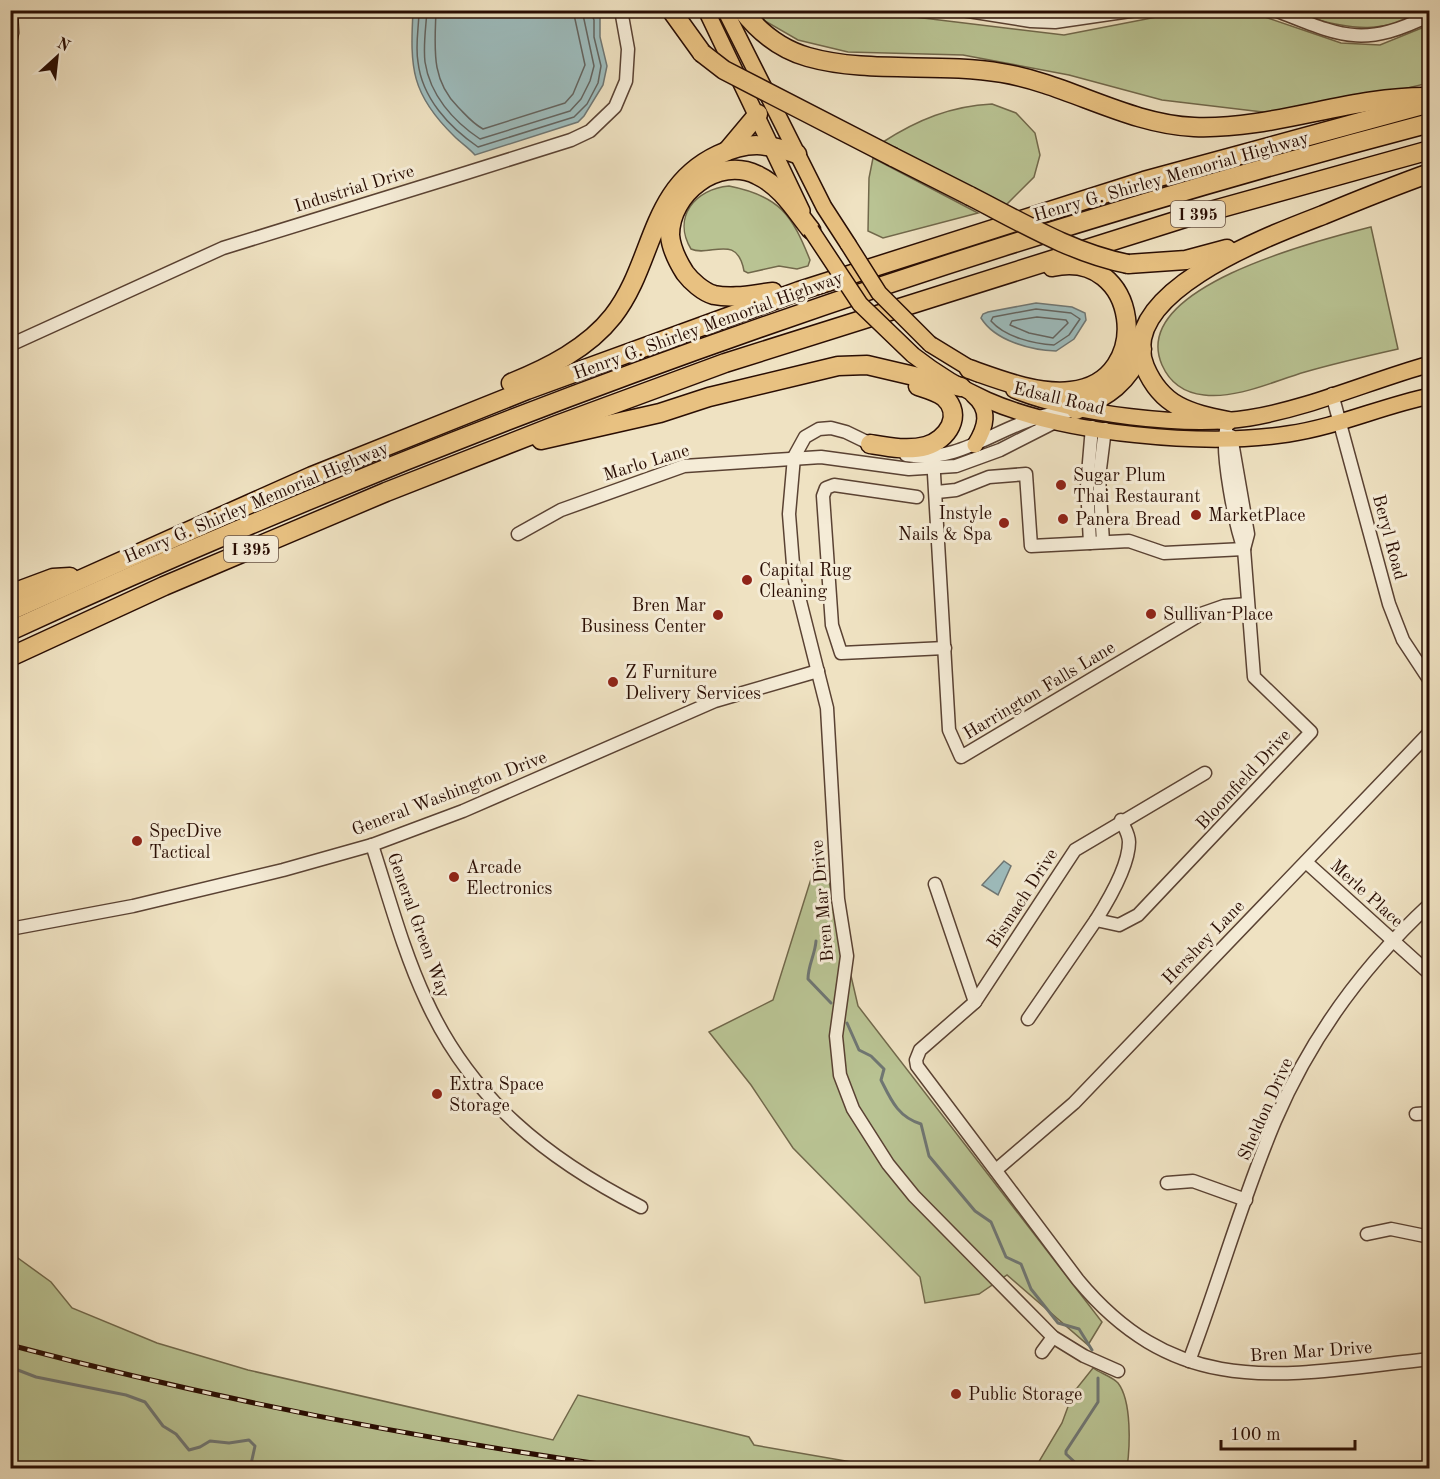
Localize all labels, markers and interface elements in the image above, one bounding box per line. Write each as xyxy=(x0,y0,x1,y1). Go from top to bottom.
north arrow xyxy=(27,27,87,87)
text: N xyxy=(54,36,73,56)
street label: Henry G. Shirley Memorial Highway xyxy=(1031,129,1312,225)
street label: Industrial Drive xyxy=(292,162,416,216)
road number: I 395 xyxy=(1171,201,1225,227)
street label: Henry G. Shirley Memorial Highway xyxy=(571,268,846,383)
street label: Edsall Road xyxy=(1011,380,1106,418)
street label: Henry G. Shirley Memorial Highway xyxy=(121,439,392,567)
street label: Marlo Lane xyxy=(601,441,692,485)
place label: Sugar Plum Thai Restaurant xyxy=(1073,467,1201,506)
marker: Sugar Plum Thai Restaurant xyxy=(1054,478,1068,492)
street label: Beryl Road xyxy=(1369,493,1409,582)
place label: Instyle Nails & Spa xyxy=(898,505,992,544)
place label: MarketPlace xyxy=(1208,507,1305,525)
marker: MarketPlace xyxy=(1189,508,1203,522)
place label: Panera Bread xyxy=(1075,511,1181,529)
marker: Panera Bread xyxy=(1056,512,1070,526)
marker: Instyle Nails & Spa xyxy=(997,516,1011,530)
road number: I 395 xyxy=(224,536,278,562)
place label: Capital Rug Cleaning xyxy=(759,562,852,601)
marker: Capital Rug Cleaning xyxy=(740,573,754,587)
place label: Bren Mar Business Center xyxy=(581,597,707,636)
place label: Sullivan Place xyxy=(1163,606,1273,624)
marker: Sullivan Place xyxy=(1144,607,1158,621)
marker: Bren Mar Business Center xyxy=(711,608,725,622)
street label: Harrington Falls Lane xyxy=(960,638,1119,743)
place label: Z Furniture Delivery Services xyxy=(625,664,761,703)
marker: Z Furniture Delivery Services xyxy=(606,675,620,689)
street label: Bloomfield Drive xyxy=(1193,726,1295,833)
street label: General Washington Drive xyxy=(349,748,549,839)
place label: SpecDive Tactical xyxy=(149,823,221,862)
marker: SpecDive Tactical xyxy=(130,834,144,848)
street label: Bren Mar Drive xyxy=(809,839,837,963)
street label: Bismach Drive xyxy=(984,846,1061,951)
street label: General Green Way xyxy=(383,850,453,1001)
street label: Merle Place xyxy=(1326,857,1406,931)
place label: Arcade Electronics xyxy=(466,859,552,898)
marker: Arcade Electronics xyxy=(447,870,461,884)
street label: Hershey Lane xyxy=(1159,897,1248,988)
street label: Sheldon Drive xyxy=(1235,1055,1297,1164)
place label: Extra Space Storage xyxy=(449,1076,544,1115)
marker: Extra Space Storage xyxy=(430,1087,444,1101)
street label: Bren Mar Drive xyxy=(1249,1339,1373,1365)
place label: Public Storage xyxy=(968,1386,1082,1404)
marker: Public Storage xyxy=(949,1387,963,1401)
scale bar xyxy=(1221,1413,1354,1451)
text: 100 m xyxy=(1230,1426,1281,1444)

